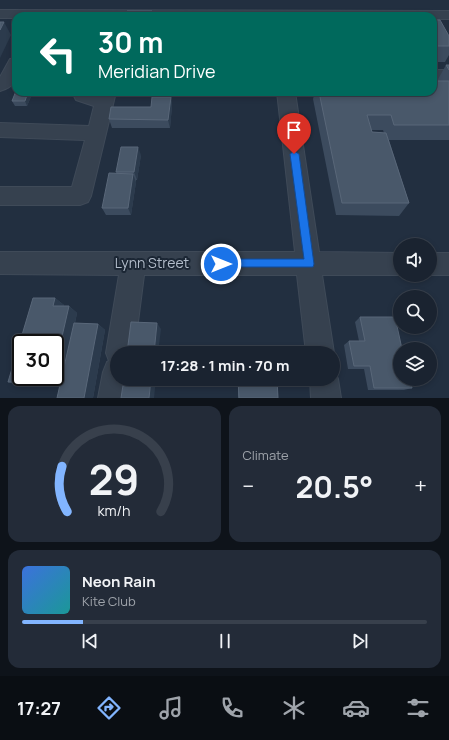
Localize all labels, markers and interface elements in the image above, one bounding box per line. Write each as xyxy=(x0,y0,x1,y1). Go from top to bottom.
text: 30 m xyxy=(98,23,163,61)
icon: left xyxy=(32,28,84,80)
text: Meridian Drive xyxy=(98,59,216,83)
pin xyxy=(277,113,311,154)
icon: arrive xyxy=(283,119,305,141)
map controls xyxy=(393,238,437,386)
button: sound xyxy=(393,238,437,282)
position arrow xyxy=(200,243,242,285)
street label: Lynn Street xyxy=(115,253,190,272)
button: search xyxy=(393,290,437,334)
speed limit sign: 30 xyxy=(12,334,64,386)
button: layers xyxy=(393,342,437,386)
text: 17:28 · 1 min · 70 m xyxy=(161,355,289,376)
text: Climate xyxy=(243,446,289,464)
text: 29 xyxy=(89,451,140,507)
text: 20.5° xyxy=(295,466,373,507)
text: − xyxy=(243,471,254,501)
text: + xyxy=(414,471,427,501)
text: km/h xyxy=(98,501,131,520)
text: Neon Rain xyxy=(82,571,156,592)
text: Kite Club xyxy=(82,592,136,610)
icon: previous xyxy=(79,630,101,652)
icon: pause xyxy=(214,630,236,652)
icon: next xyxy=(349,630,371,652)
icon: directions xyxy=(95,694,123,722)
icon: music xyxy=(157,694,185,722)
icon: phone xyxy=(218,694,246,722)
icon: climate xyxy=(280,694,308,722)
icon: car xyxy=(342,694,370,722)
icon: filters xyxy=(404,694,432,722)
text: 17:27 xyxy=(17,696,61,720)

